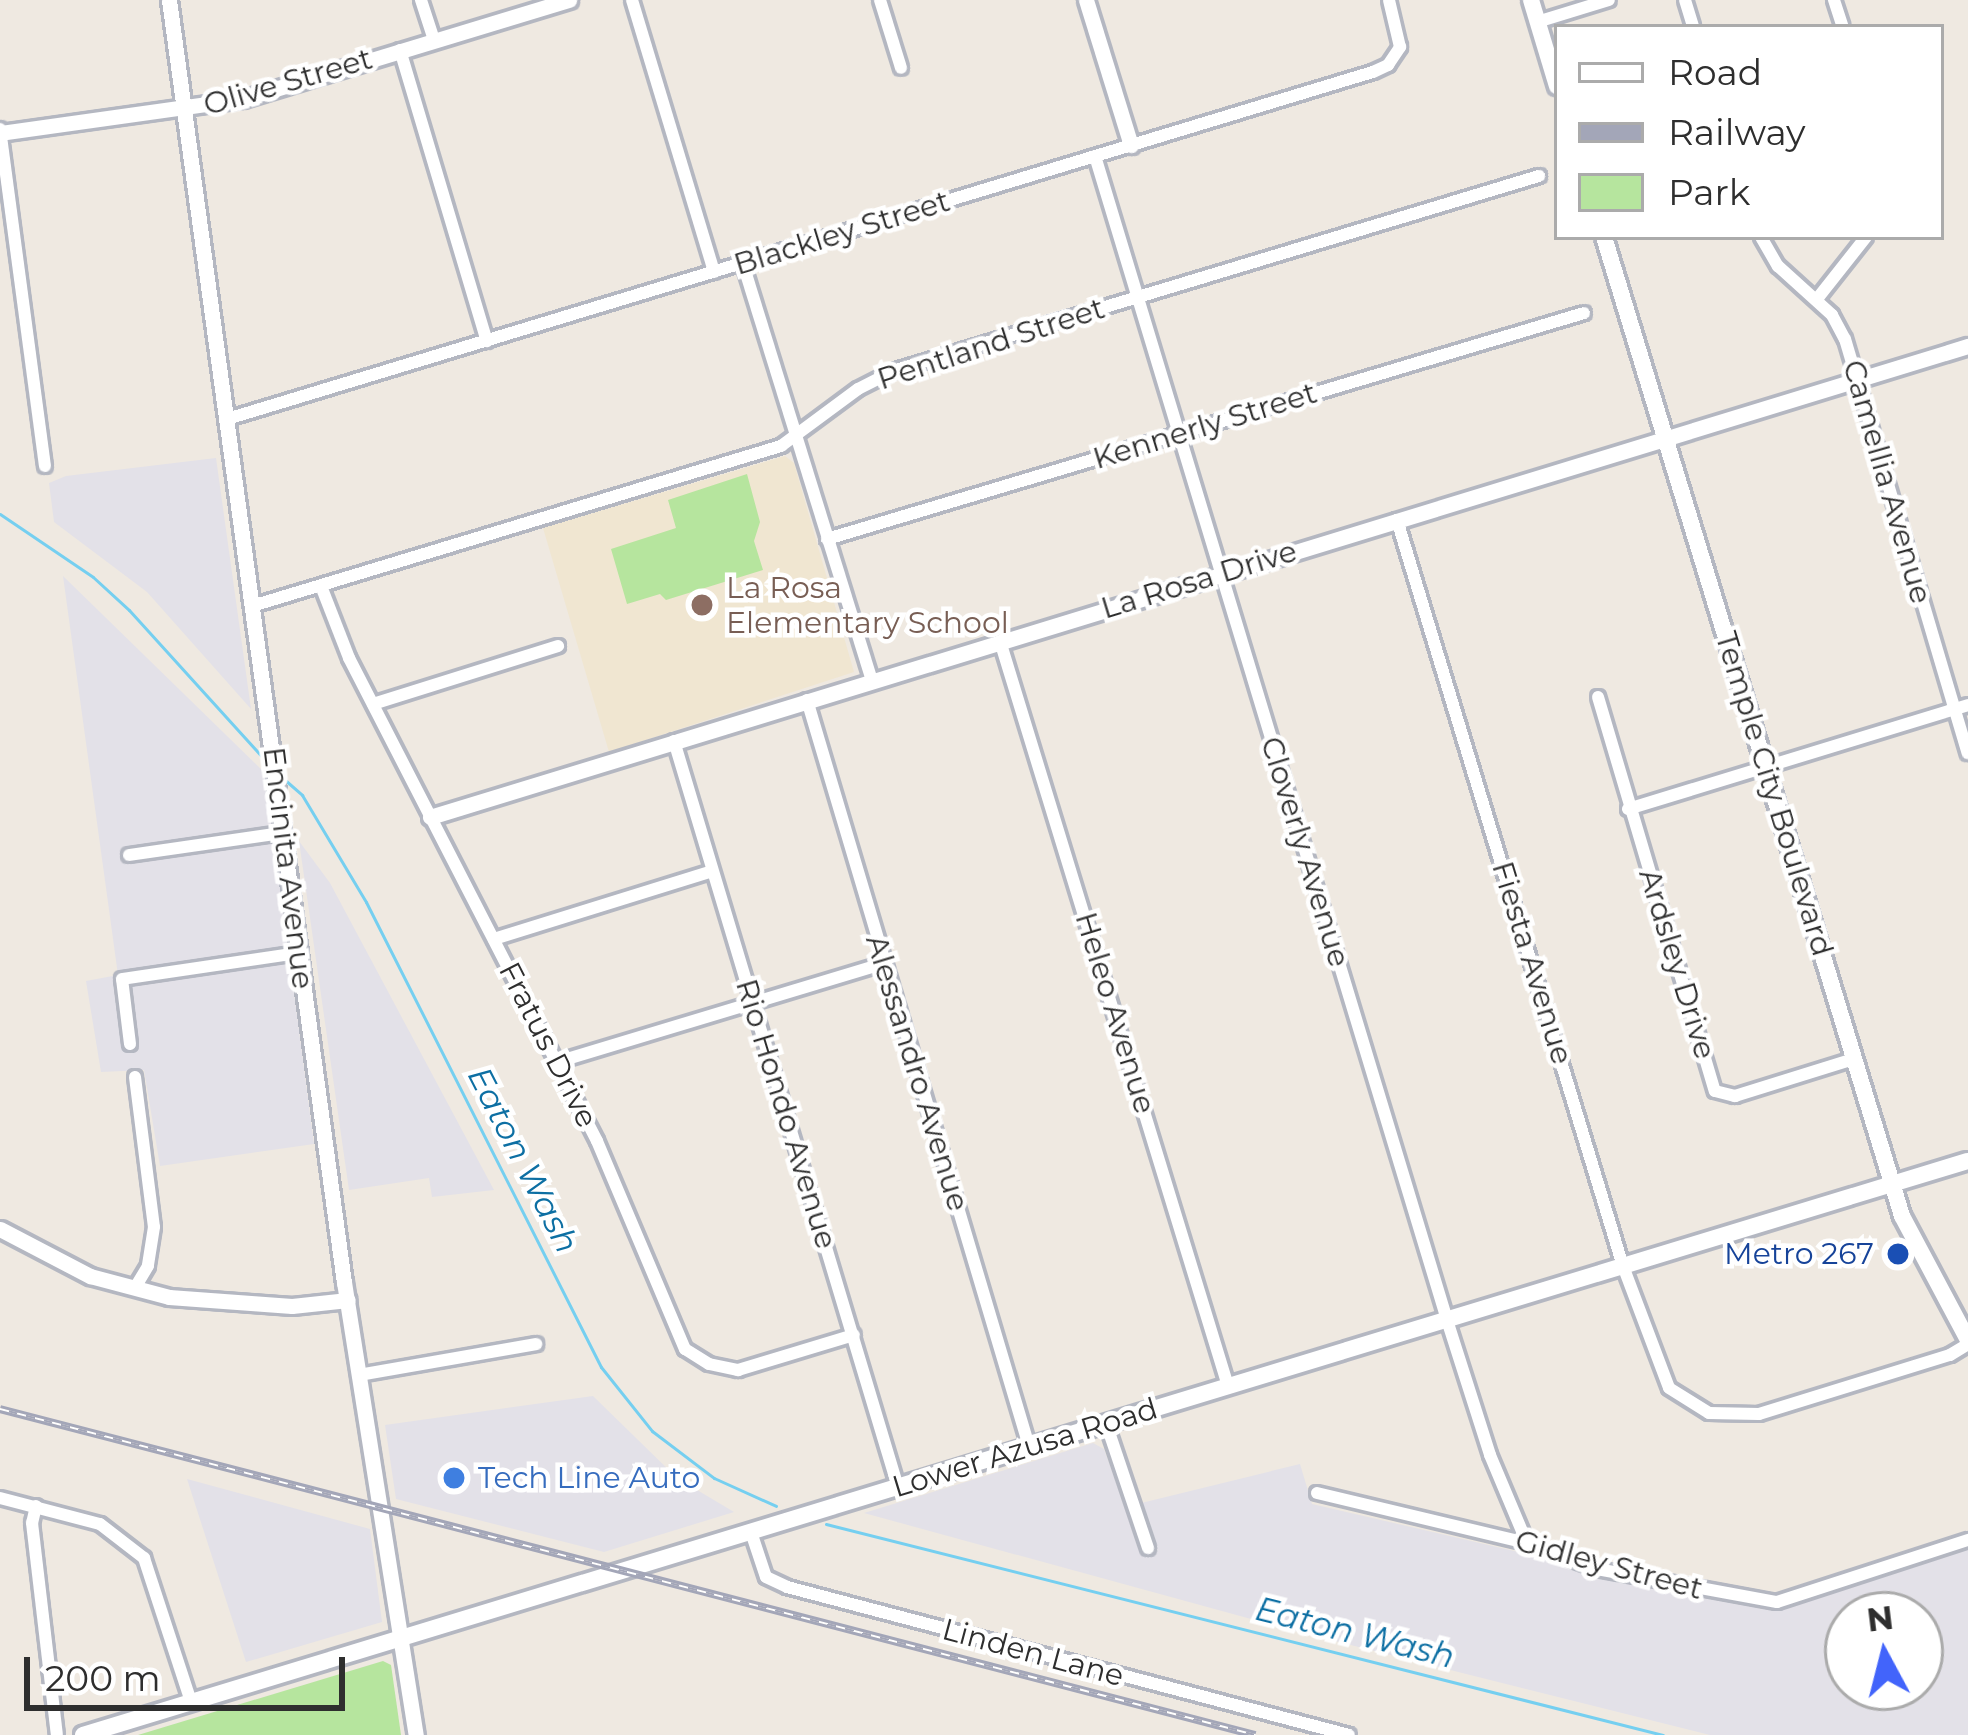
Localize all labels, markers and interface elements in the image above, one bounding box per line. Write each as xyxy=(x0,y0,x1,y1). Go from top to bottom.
legend xyxy=(1554,24,1944,240)
street label: Olive Street xyxy=(200,41,376,123)
text: Road xyxy=(1668,50,1762,94)
text: Railway xyxy=(1668,110,1805,154)
text: Park xyxy=(1668,170,1750,214)
street label: Blackley Street xyxy=(730,183,954,283)
street label: Pentland Street xyxy=(873,290,1109,398)
street label: Camellia Avenue xyxy=(1835,356,1939,608)
street label: Kennerly Street xyxy=(1089,375,1321,477)
street label: La Rosa Drive xyxy=(1097,533,1301,627)
place label: La Rosa Elementary School xyxy=(726,570,1009,640)
marker: La Rosa Elementary School xyxy=(689,592,715,618)
street label: Temple City Boulevard xyxy=(1708,628,1840,960)
street label: Cloverly Avenue xyxy=(1253,733,1357,971)
street label: Encinita Avenue xyxy=(255,745,321,991)
street label: Fiesta Avenue xyxy=(1484,857,1580,1069)
street label: Ardsley Drive xyxy=(1631,865,1723,1063)
street label: Heleo Avenue xyxy=(1067,908,1163,1118)
street label: Alessandro Avenue xyxy=(858,931,976,1215)
street label: Fratus Drive xyxy=(491,956,605,1134)
street label: Rio Hondo Avenue xyxy=(728,975,844,1253)
water label: Eaton Wash xyxy=(459,1060,587,1260)
place label: Metro 267 xyxy=(1724,1236,1874,1272)
marker: Metro 267 xyxy=(1885,1241,1911,1267)
street label: Lower Azusa Road xyxy=(888,1391,1162,1505)
place label: Tech Line Auto xyxy=(478,1460,700,1496)
marker: Tech Line Auto xyxy=(441,1465,467,1491)
street label: Gidley Street xyxy=(1511,1523,1707,1607)
water label: Eaton Wash xyxy=(1251,1589,1459,1677)
north arrow xyxy=(1824,1591,1944,1711)
text: N xyxy=(1864,1597,1896,1640)
street label: Linden Lane xyxy=(938,1611,1128,1695)
scale bar xyxy=(30,1633,351,1707)
text: 200 m xyxy=(45,1656,161,1700)

